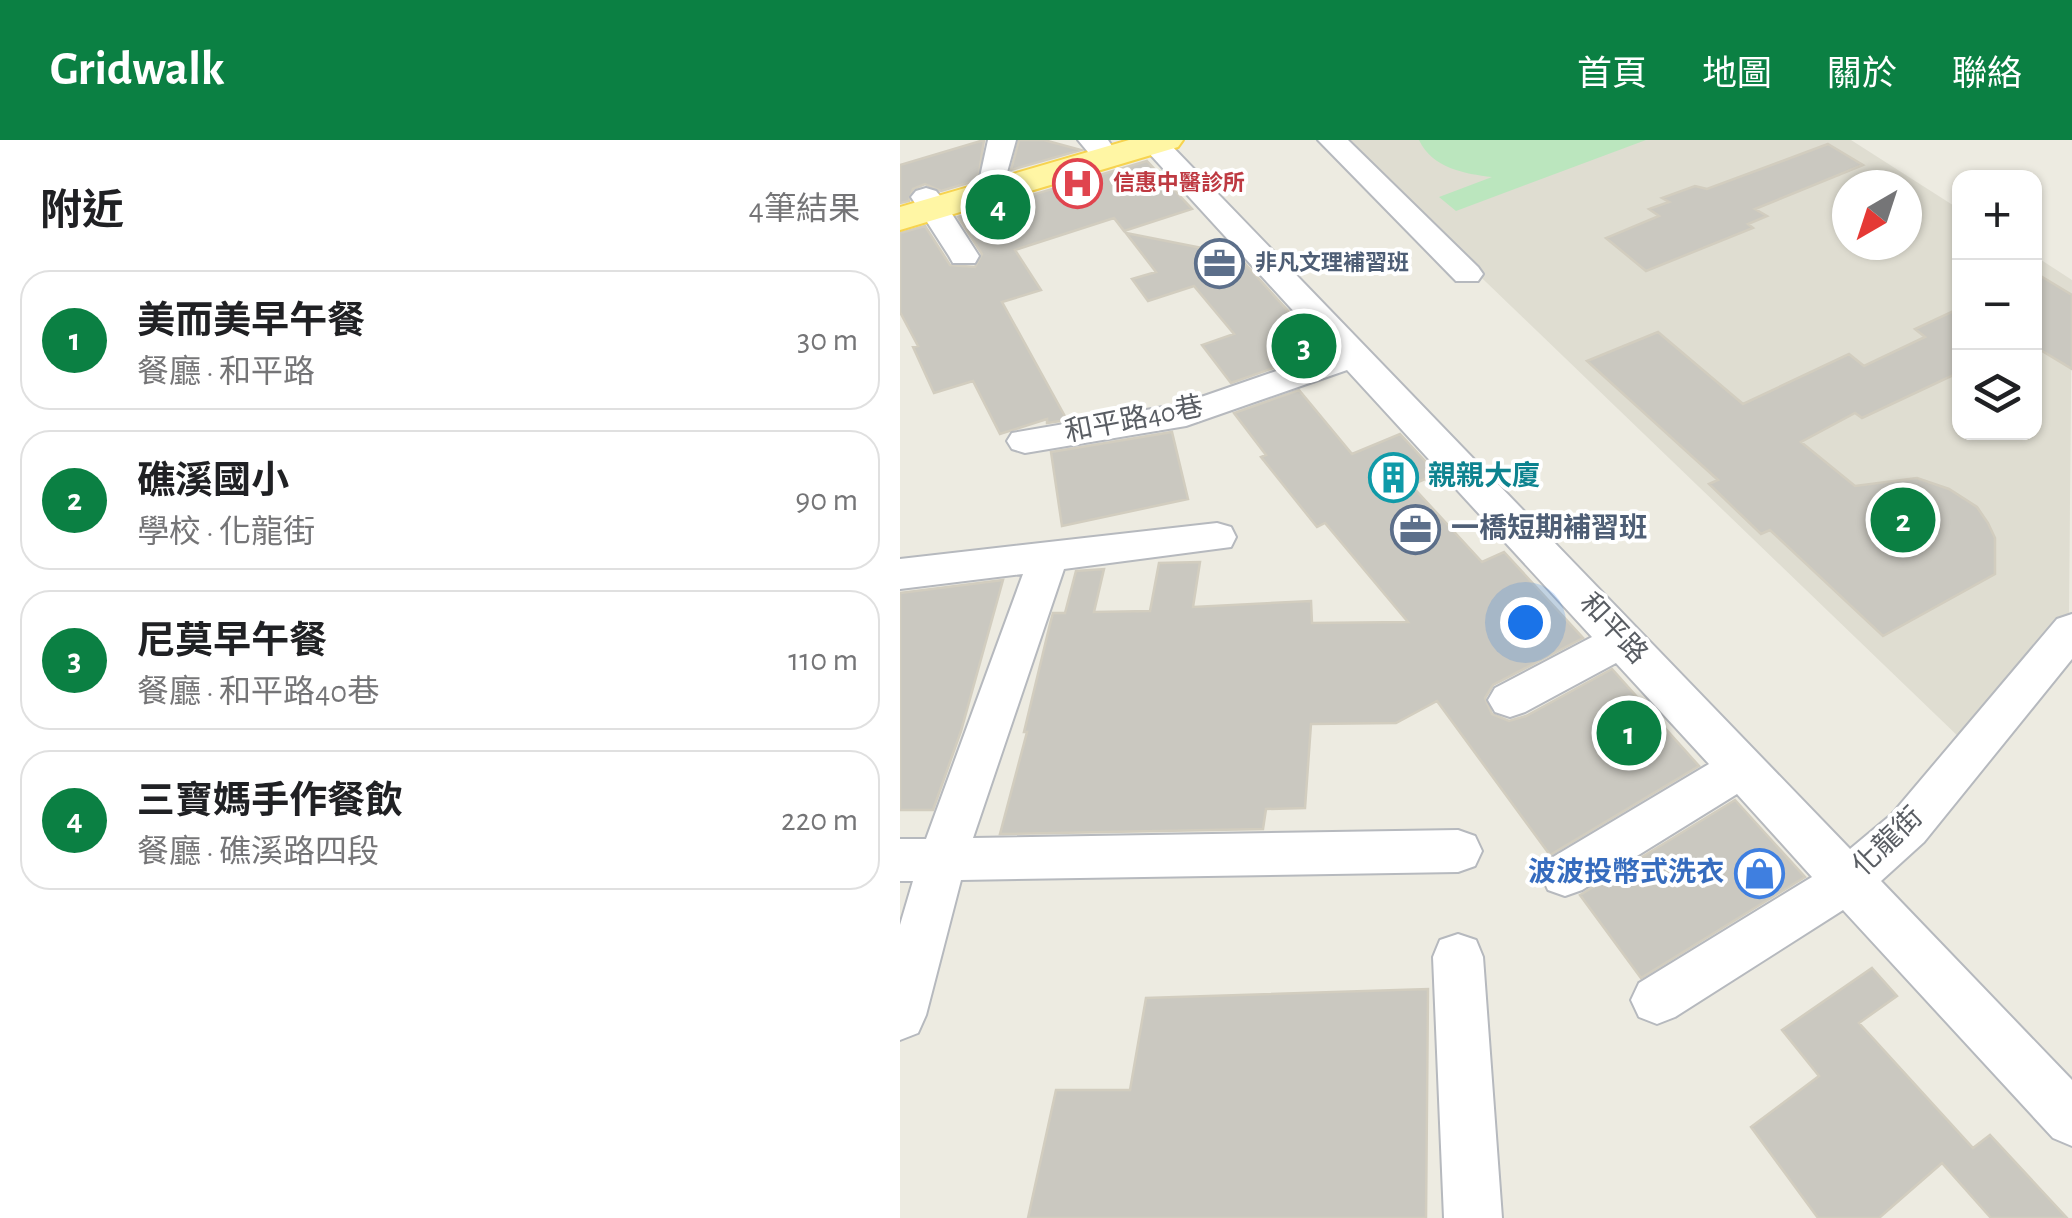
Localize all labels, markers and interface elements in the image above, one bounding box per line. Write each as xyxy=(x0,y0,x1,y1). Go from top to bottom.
text: Gridwalk xyxy=(50,46,225,94)
text: 首頁 xyxy=(1577,57,1647,92)
text: 地圖 xyxy=(1702,57,1772,92)
text: 關於 xyxy=(1827,57,1897,92)
text: 聯絡 xyxy=(1952,57,2022,92)
hospital icon: 信惠中醫診所 xyxy=(1052,157,1104,209)
pin: 4 xyxy=(966,170,1030,244)
north arrow xyxy=(1832,170,1922,260)
map controls xyxy=(1952,170,2042,440)
button: + xyxy=(1952,170,2042,260)
place label: 信惠中醫診所 xyxy=(1113,171,1245,194)
text: 附近 xyxy=(40,190,124,232)
text: 4筆結果 xyxy=(749,193,860,225)
office icon: 非凡文理補習班 xyxy=(1194,237,1246,289)
place label: 非凡文理補習班 xyxy=(1255,251,1409,274)
button: − xyxy=(1952,260,2042,350)
text: 美而美早午餐 xyxy=(137,303,365,341)
pin: 3 xyxy=(1272,308,1336,384)
text: 1 xyxy=(69,324,80,356)
text: 30 m xyxy=(797,324,858,356)
button: layers xyxy=(1952,350,2042,440)
text: 餐廳 · 和平路 xyxy=(137,356,315,388)
street label: 和平路40巷 xyxy=(1062,391,1206,447)
building icon: 親親大廈 xyxy=(1367,451,1419,503)
place label: 親親大廈 xyxy=(1428,460,1540,491)
text: 礁溪國小 xyxy=(137,463,289,501)
pin: 2 xyxy=(1870,482,1936,558)
text: 2 xyxy=(67,484,82,516)
text: 90 m xyxy=(795,484,858,516)
office icon: 一橋短期補習班 xyxy=(1390,503,1442,555)
place label: 一橋短期補習班 xyxy=(1451,513,1647,543)
text: 學校 · 化龍街 xyxy=(137,516,315,548)
street label: 和平路 xyxy=(1574,587,1653,669)
your location xyxy=(1500,597,1551,648)
text: 尼莫早午餐 xyxy=(137,623,327,661)
text: 3 xyxy=(68,644,81,676)
text: 110 m xyxy=(788,644,858,676)
text: 餐廳 · 和平路40巷 xyxy=(137,676,379,708)
pin: 1 xyxy=(1596,696,1662,770)
text: 三寶媽手作餐飲 xyxy=(137,783,403,821)
street label: 化龍街 xyxy=(1847,801,1928,881)
text: 4 xyxy=(66,804,83,836)
text: 220 m xyxy=(781,804,858,836)
text: 餐廳 · 礁溪路四段 xyxy=(137,836,379,868)
shop icon: 波波投幣式洗衣 xyxy=(1733,847,1785,899)
place label: 波波投幣式洗衣 xyxy=(1528,857,1724,887)

